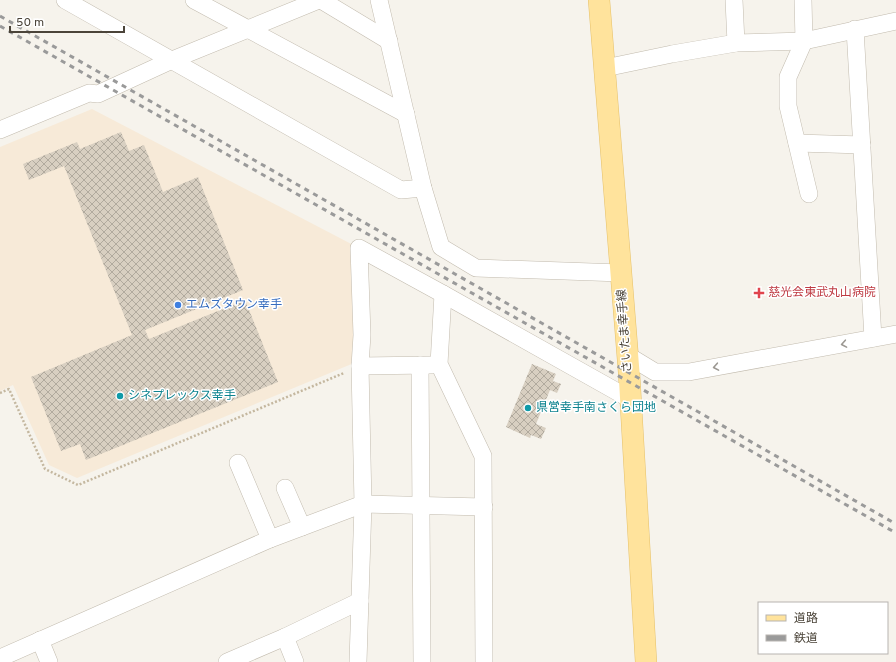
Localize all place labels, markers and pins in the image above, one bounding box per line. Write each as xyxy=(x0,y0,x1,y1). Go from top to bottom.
place label: 慈光会東武丸山病院 xyxy=(768,285,876,301)
marker: 慈光会東武丸山病院 xyxy=(753,287,765,299)
place label: エムズタウン幸手 xyxy=(186,297,282,313)
marker: エムズタウン幸手 xyxy=(173,300,183,310)
place label: シネプレックス幸手 xyxy=(128,388,236,404)
marker: シネプレックス幸手 xyxy=(115,391,125,401)
place label: 県営幸手南さくら団地 xyxy=(536,400,656,416)
marker: 県営幸手南さくら団地 xyxy=(523,403,533,413)

